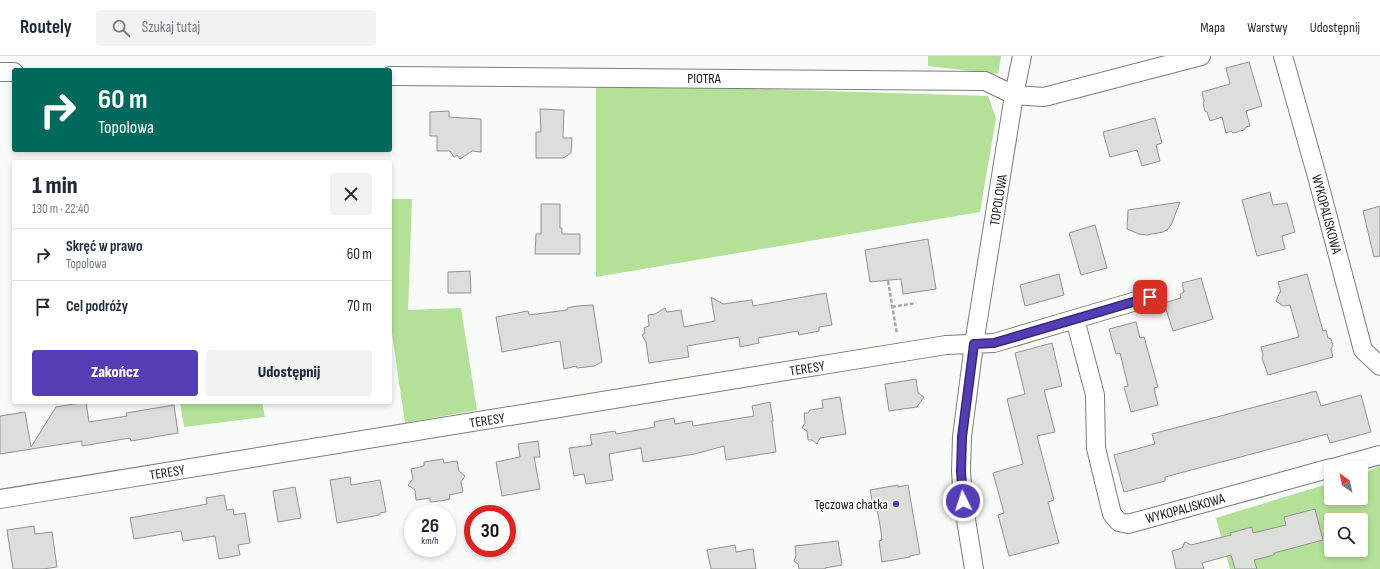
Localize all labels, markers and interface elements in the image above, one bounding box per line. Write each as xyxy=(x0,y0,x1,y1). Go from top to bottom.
search box xyxy=(96,10,376,46)
text: Routely xyxy=(20,16,72,39)
icon: search xyxy=(110,17,132,39)
text: Szukaj tutaj xyxy=(142,18,200,37)
text: Mapa xyxy=(1200,19,1225,36)
text: Warstwy xyxy=(1247,19,1288,36)
text: Udostępnij xyxy=(1310,19,1360,36)
street label: PIOTRA xyxy=(687,70,722,87)
text: 60 m xyxy=(98,83,147,116)
icon: right xyxy=(32,84,84,136)
text: Topolowa xyxy=(98,117,154,138)
text: 1 min xyxy=(32,171,78,200)
street label: TOPOLOWA xyxy=(986,172,1011,227)
button: close xyxy=(330,173,372,215)
street label: WYKOPALISKOWA xyxy=(1308,173,1346,257)
text: 130 m · 22:40 xyxy=(32,201,89,217)
text: Skręć w prawo xyxy=(66,237,143,256)
icon: right xyxy=(32,244,54,266)
text: 60 m xyxy=(347,245,372,264)
text: Topolowa xyxy=(66,256,106,272)
pin xyxy=(1133,280,1167,314)
icon: arrive xyxy=(1139,286,1161,308)
icon: arrive xyxy=(32,296,54,318)
text: Cel podróży xyxy=(66,297,128,316)
text: 70 m xyxy=(347,297,372,316)
button: Zakończ xyxy=(32,350,198,396)
button: Udostępnij xyxy=(206,350,372,396)
street label: TERESY xyxy=(788,357,826,380)
street label: TERESY xyxy=(468,409,506,432)
street label: TERESY xyxy=(148,461,186,484)
north arrow xyxy=(1324,461,1368,505)
map controls xyxy=(1324,461,1368,557)
position arrow xyxy=(942,480,984,522)
street label: WYKOPALISKOWA xyxy=(1144,489,1228,527)
place label: Tęczowa chatka xyxy=(814,496,888,513)
marker: Tęczowa chatka xyxy=(891,499,901,509)
speed limit sign: 30 xyxy=(464,505,516,557)
button: search xyxy=(1324,513,1368,557)
text: 26 xyxy=(421,514,439,538)
text: km/h xyxy=(421,535,439,547)

